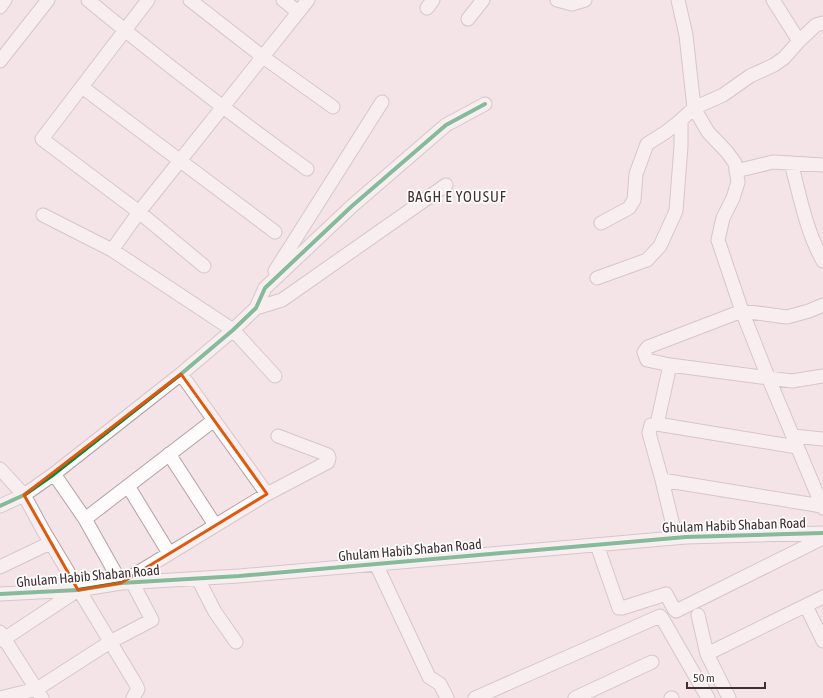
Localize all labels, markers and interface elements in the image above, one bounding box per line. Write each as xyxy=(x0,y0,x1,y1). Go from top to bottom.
district label: BAGH E YOUSUF xyxy=(407,188,507,205)
street label: Ghulam Habib Shaban Road xyxy=(662,514,806,536)
street label: Ghulam Habib Shaban Road xyxy=(338,536,482,564)
street label: Ghulam Habib Shaban Road xyxy=(16,562,160,590)
scale bar xyxy=(687,664,765,690)
text: 50 m xyxy=(693,671,715,685)

